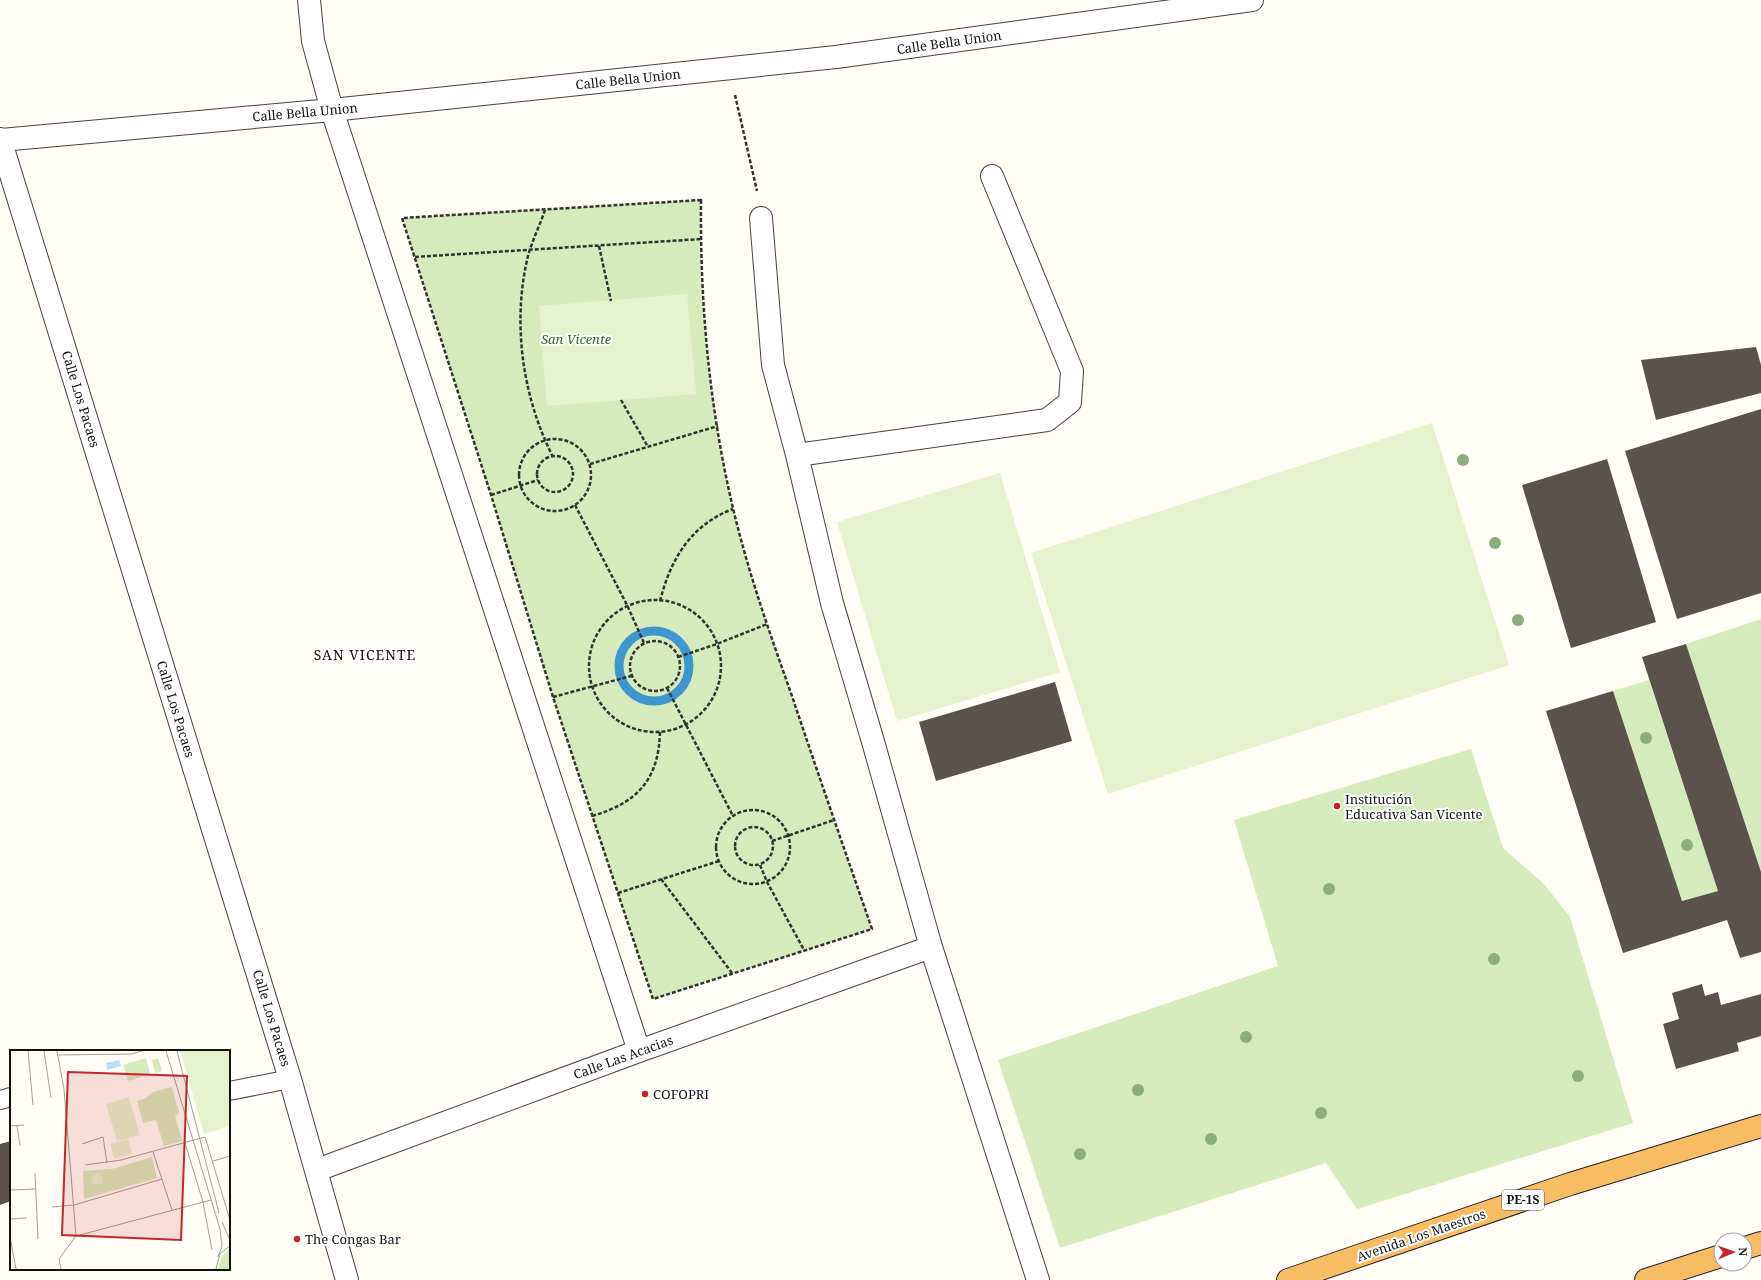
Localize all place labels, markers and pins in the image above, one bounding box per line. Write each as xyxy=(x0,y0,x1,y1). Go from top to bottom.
place label: Institución Educativa San Vicente xyxy=(1345,790,1482,823)
marker: Institución Educativa San Vicente xyxy=(1332,801,1342,811)
place label: COFOPRI xyxy=(653,1085,709,1103)
marker: COFOPRI xyxy=(640,1089,650,1099)
place label: The Congas Bar xyxy=(305,1230,401,1248)
marker: The Congas Bar xyxy=(292,1234,302,1244)

